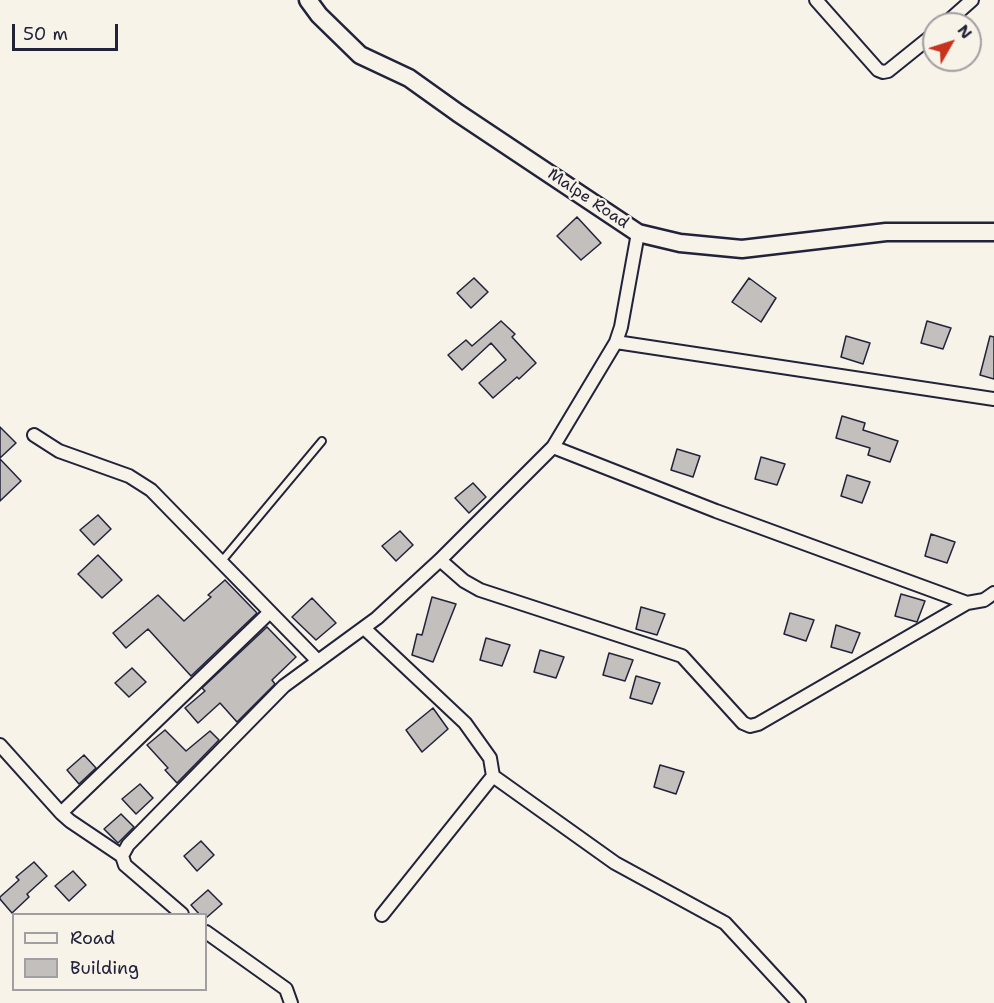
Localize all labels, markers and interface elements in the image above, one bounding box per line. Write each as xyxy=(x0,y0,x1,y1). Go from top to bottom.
scale bar xyxy=(15,12,122,50)
north arrow xyxy=(922,12,982,72)
text: N xyxy=(953,20,977,43)
text: 50 m xyxy=(23,22,68,46)
street label: Malpe Road xyxy=(544,165,632,233)
legend xyxy=(12,913,207,991)
text: Road xyxy=(70,926,115,950)
text: Building xyxy=(70,956,139,980)

